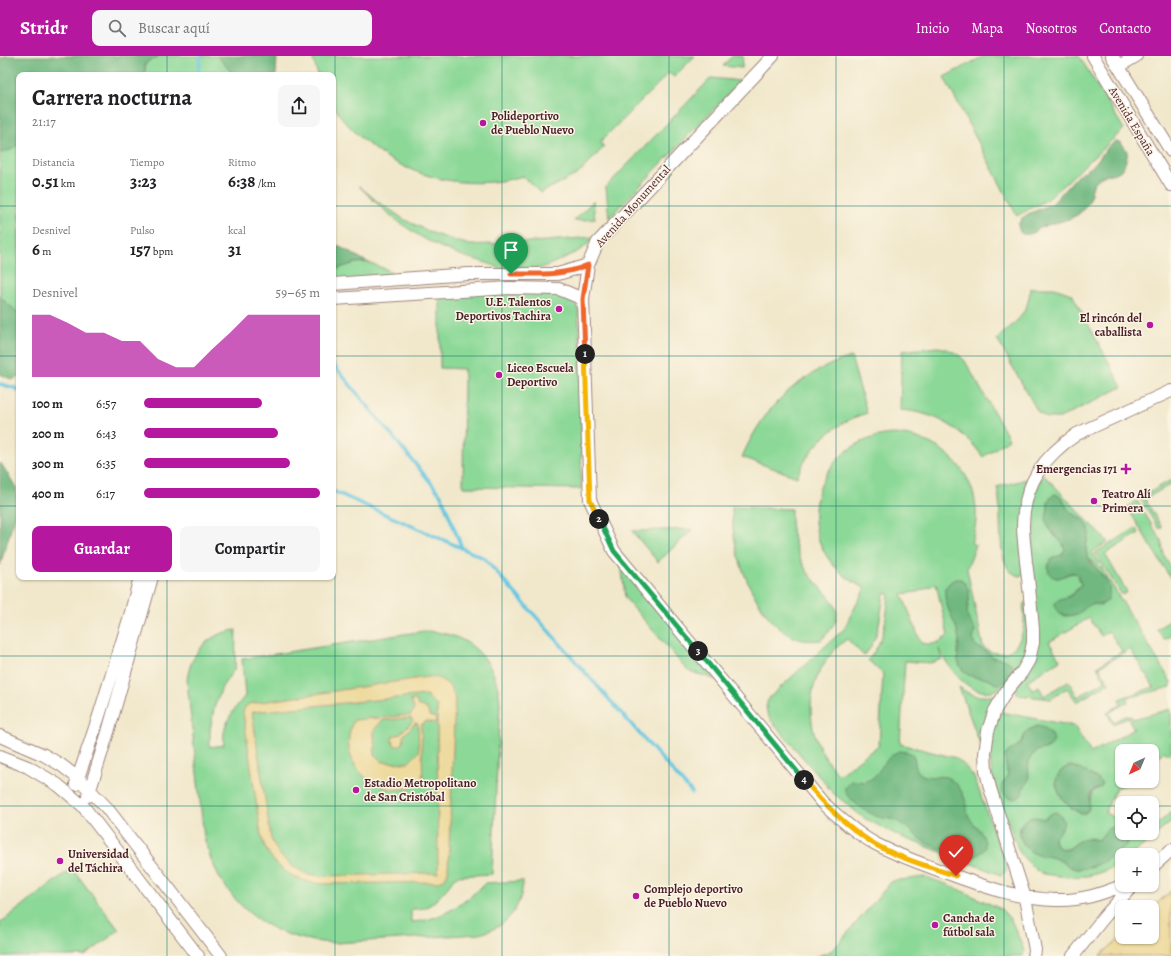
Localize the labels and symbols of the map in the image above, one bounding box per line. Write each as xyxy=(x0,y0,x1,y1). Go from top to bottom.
street label: Avenida España xyxy=(1105,83,1159,159)
place label: Polideportivo de Pueblo Nuevo xyxy=(491,108,574,138)
marker: Polideportivo de Pueblo Nuevo xyxy=(478,118,488,128)
street label: Avenida Monumental xyxy=(591,162,674,251)
pin xyxy=(494,233,528,274)
place label: U.E. Talentos Deportivos Tachira xyxy=(456,294,551,324)
marker: U.E. Talentos Deportivos Tachira xyxy=(554,304,564,314)
place label: El rincón del caballista xyxy=(1079,310,1143,340)
marker: El rincón del caballista xyxy=(1145,320,1155,330)
pin: 1 xyxy=(575,344,595,364)
place label: Liceo Escuela Deportivo xyxy=(507,360,574,390)
marker: Liceo Escuela Deportivo xyxy=(494,370,504,380)
place label: Emergencias 171 xyxy=(1036,461,1118,477)
marker: Emergencias 171 xyxy=(1120,463,1132,475)
place label: Teatro Alí Primera xyxy=(1102,486,1151,516)
marker: Teatro Alí Primera xyxy=(1089,496,1099,506)
pin: 2 xyxy=(589,509,609,529)
pin: 3 xyxy=(688,641,708,661)
north arrow xyxy=(1115,744,1159,788)
pin: 4 xyxy=(794,770,814,790)
place label: Estadio Metropolitano de San Cristóbal xyxy=(364,775,477,805)
marker: Estadio Metropolitano de San Cristóbal xyxy=(351,785,361,795)
pin xyxy=(939,835,973,876)
place label: Universidad del Táchira xyxy=(68,846,129,876)
marker: Universidad del Táchira xyxy=(55,856,65,866)
place label: Complejo deportivo de Pueblo Nuevo xyxy=(644,881,743,911)
marker: Complejo deportivo de Pueblo Nuevo xyxy=(631,891,641,901)
place label: Cancha de fútbol sala xyxy=(943,910,995,940)
marker: Cancha de fútbol sala xyxy=(930,920,940,930)

